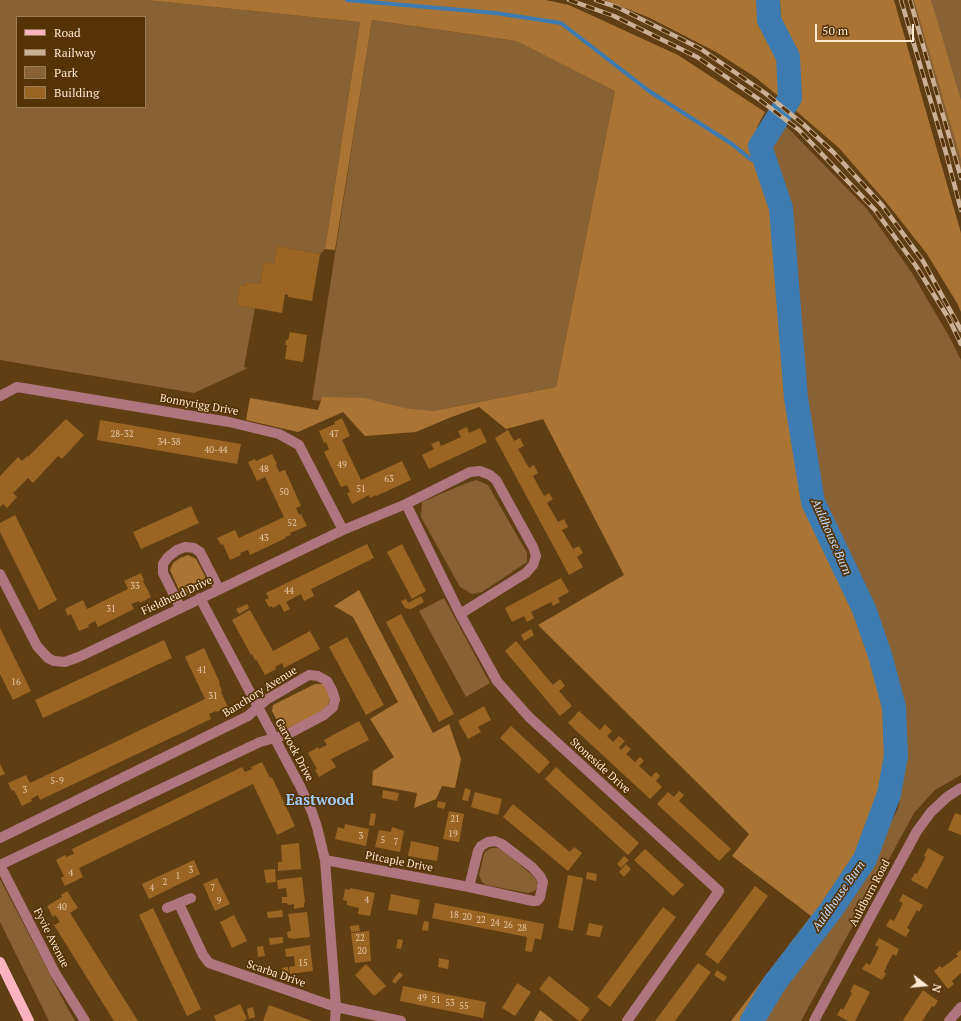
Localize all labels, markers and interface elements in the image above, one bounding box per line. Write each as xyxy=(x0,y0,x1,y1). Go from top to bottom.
legend xyxy=(16,16,146,108)
scale bar xyxy=(817,16,916,42)
text: 50 m xyxy=(822,23,848,38)
text: Road xyxy=(54,25,81,40)
text: Railway xyxy=(54,45,96,60)
text: Park xyxy=(54,65,78,80)
text: Building xyxy=(54,85,99,100)
street label: Bonnyrigg Drive xyxy=(159,392,239,418)
house number: 28-32 xyxy=(110,429,134,439)
house number: 47 xyxy=(329,429,339,439)
house number: 34-38 xyxy=(157,437,181,447)
house number: 40-44 xyxy=(204,445,228,455)
house number: 49 xyxy=(337,460,347,470)
house number: 48 xyxy=(259,464,269,474)
house number: 63 xyxy=(384,474,394,484)
house number: 51 xyxy=(356,484,366,494)
house number: 50 xyxy=(279,487,289,497)
water label: Auldhouse Burn xyxy=(808,497,854,577)
house number: 52 xyxy=(287,518,297,528)
house number: 43 xyxy=(259,533,269,543)
street label: Fieldhead Drive xyxy=(139,574,215,618)
house number: 33 xyxy=(130,581,140,591)
house number: 44 xyxy=(284,586,294,596)
house number: 31 xyxy=(106,604,116,614)
street label: Banchory Avenue xyxy=(220,664,300,720)
house number: 41 xyxy=(197,665,207,675)
house number: 16 xyxy=(11,677,21,687)
house number: 31 xyxy=(208,691,218,701)
street label: Garvock Drive xyxy=(272,717,316,783)
street label: Stoneside Drive xyxy=(567,735,633,797)
house number: 5-9 xyxy=(50,776,64,786)
house number: 3 xyxy=(23,785,27,795)
district label: Eastwood xyxy=(286,792,354,810)
house number: 21 xyxy=(450,814,460,824)
house number: 19 xyxy=(448,829,458,839)
house number: 3 xyxy=(359,831,363,841)
house number: 5 xyxy=(381,835,385,845)
house number: 7 xyxy=(394,837,398,847)
street label: Pitcaple Drive xyxy=(364,849,434,875)
street label: Auldburn Road xyxy=(847,857,893,929)
water label: Auldhouse Burn xyxy=(810,858,868,934)
house number: 3 xyxy=(189,865,193,875)
house number: 4 xyxy=(69,868,73,878)
house number: 1 xyxy=(176,871,180,881)
house number: 2 xyxy=(163,877,167,887)
house number: 4 xyxy=(150,883,154,893)
house number: 7 xyxy=(211,883,215,893)
house number: 4 xyxy=(365,895,369,905)
house number: 9 xyxy=(217,896,221,906)
house number: 40 xyxy=(57,902,67,912)
street label: Fyvie Avenue xyxy=(30,906,72,970)
house number: 18 xyxy=(449,910,459,920)
house number: 20 xyxy=(462,912,472,922)
house number: 22 xyxy=(476,915,486,925)
house number: 24 xyxy=(490,918,500,928)
house number: 26 xyxy=(503,920,513,930)
house number: 28 xyxy=(517,923,527,933)
house number: 22 xyxy=(355,933,365,943)
house number: 20 xyxy=(357,946,367,956)
street label: Scarba Drive xyxy=(245,958,307,990)
house number: 15 xyxy=(298,958,308,968)
north arrow xyxy=(905,965,945,1005)
text: N xyxy=(929,982,944,994)
house number: 49 xyxy=(417,993,427,1003)
house number: 51 xyxy=(431,995,441,1005)
house number: 53 xyxy=(445,998,455,1008)
house number: 55 xyxy=(459,1001,469,1011)

